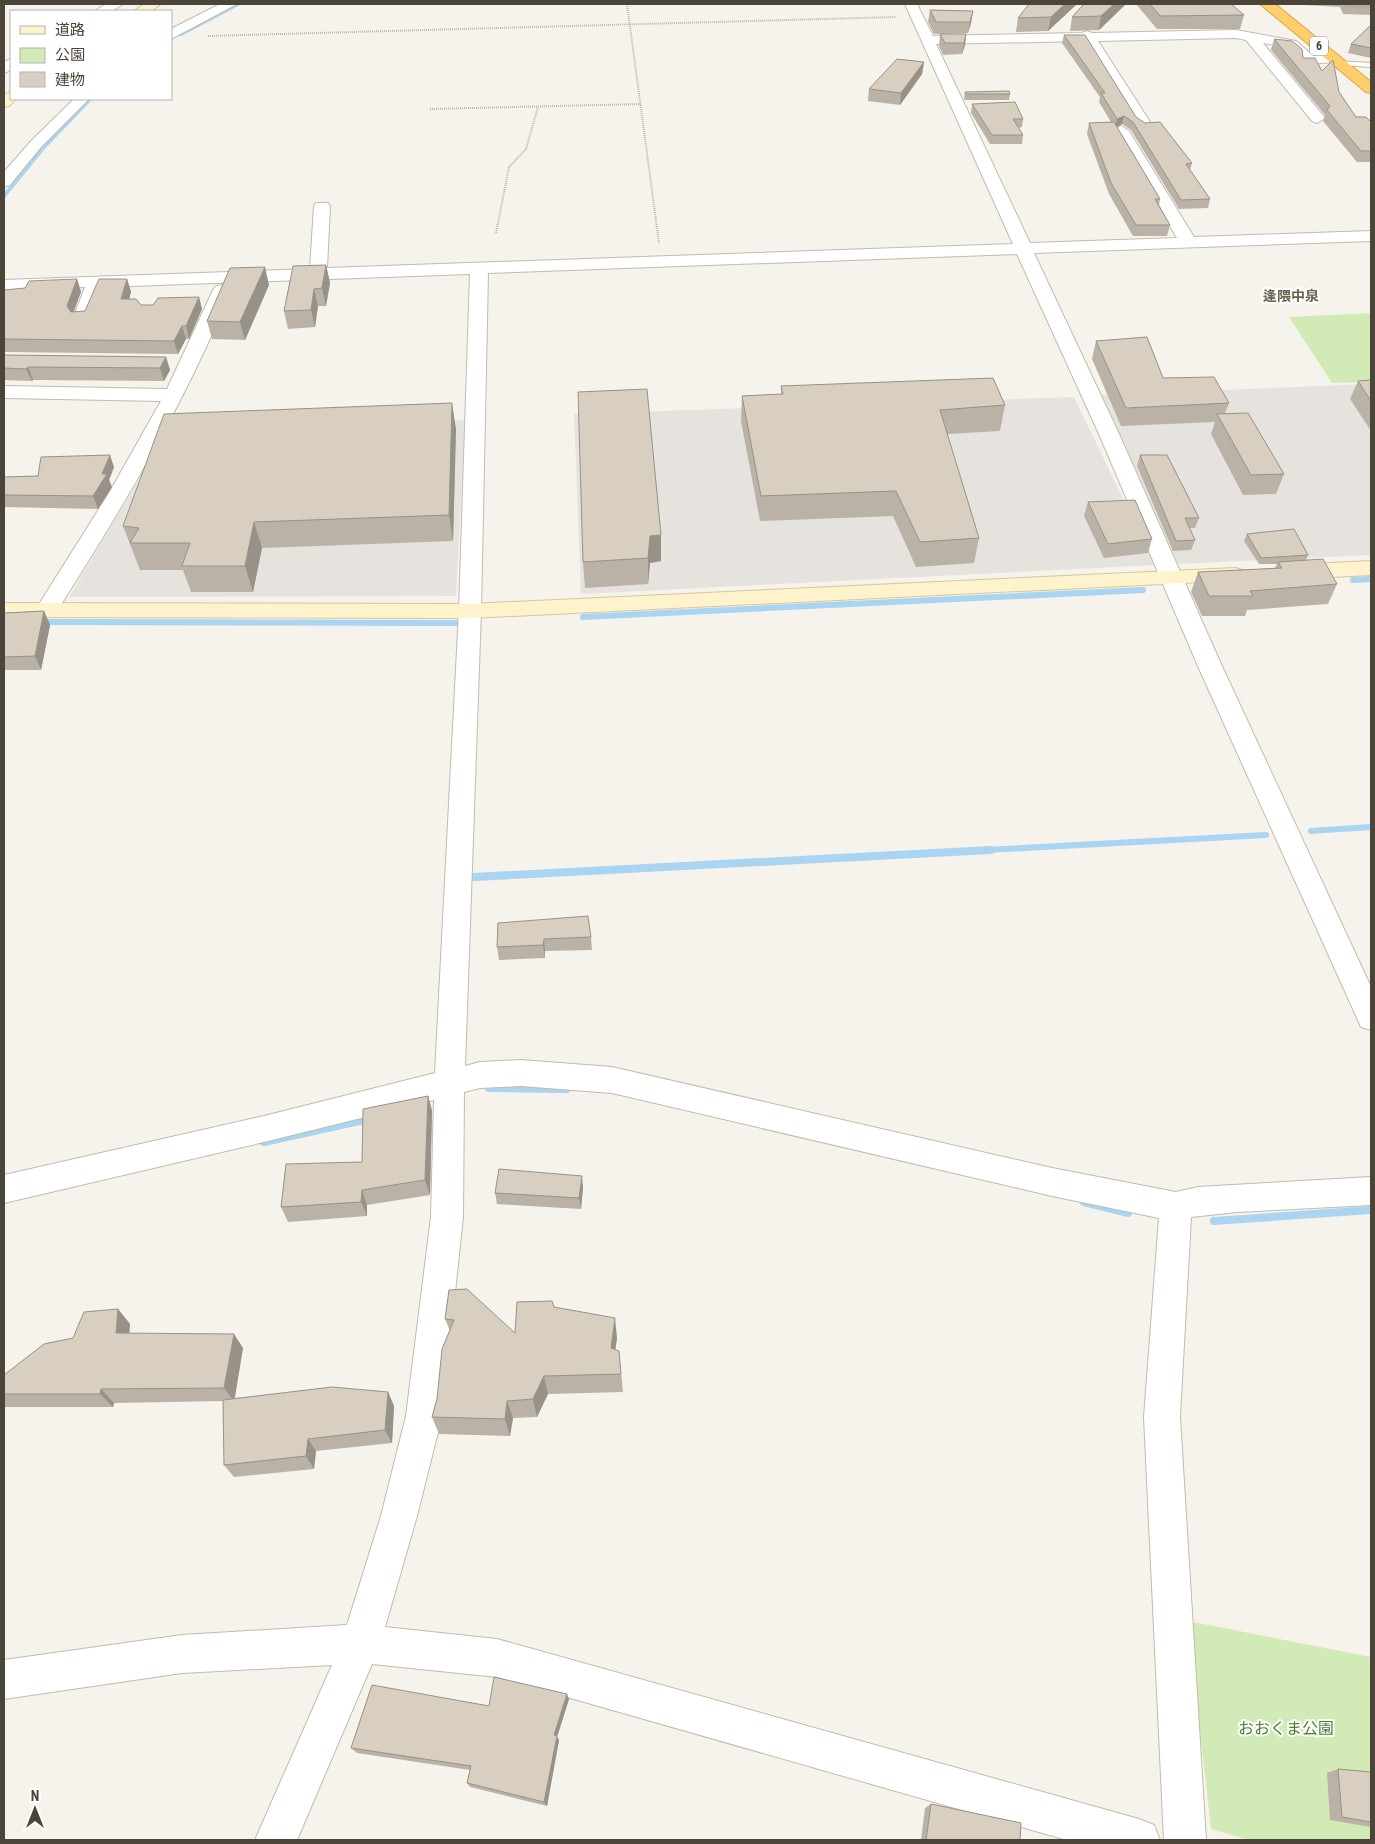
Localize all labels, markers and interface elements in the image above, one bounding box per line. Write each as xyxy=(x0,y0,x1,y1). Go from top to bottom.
legend xyxy=(10,10,172,100)
text: 道路 xyxy=(55,21,85,39)
road number: 6 xyxy=(1310,36,1328,56)
text: 公園 xyxy=(55,46,85,64)
text: 建物 xyxy=(55,71,85,89)
district label: 逢隈中泉 xyxy=(1263,288,1319,304)
park label: おおくま公園 xyxy=(1238,1719,1334,1738)
north arrow xyxy=(10,1784,60,1834)
text: N xyxy=(31,1788,39,1804)

